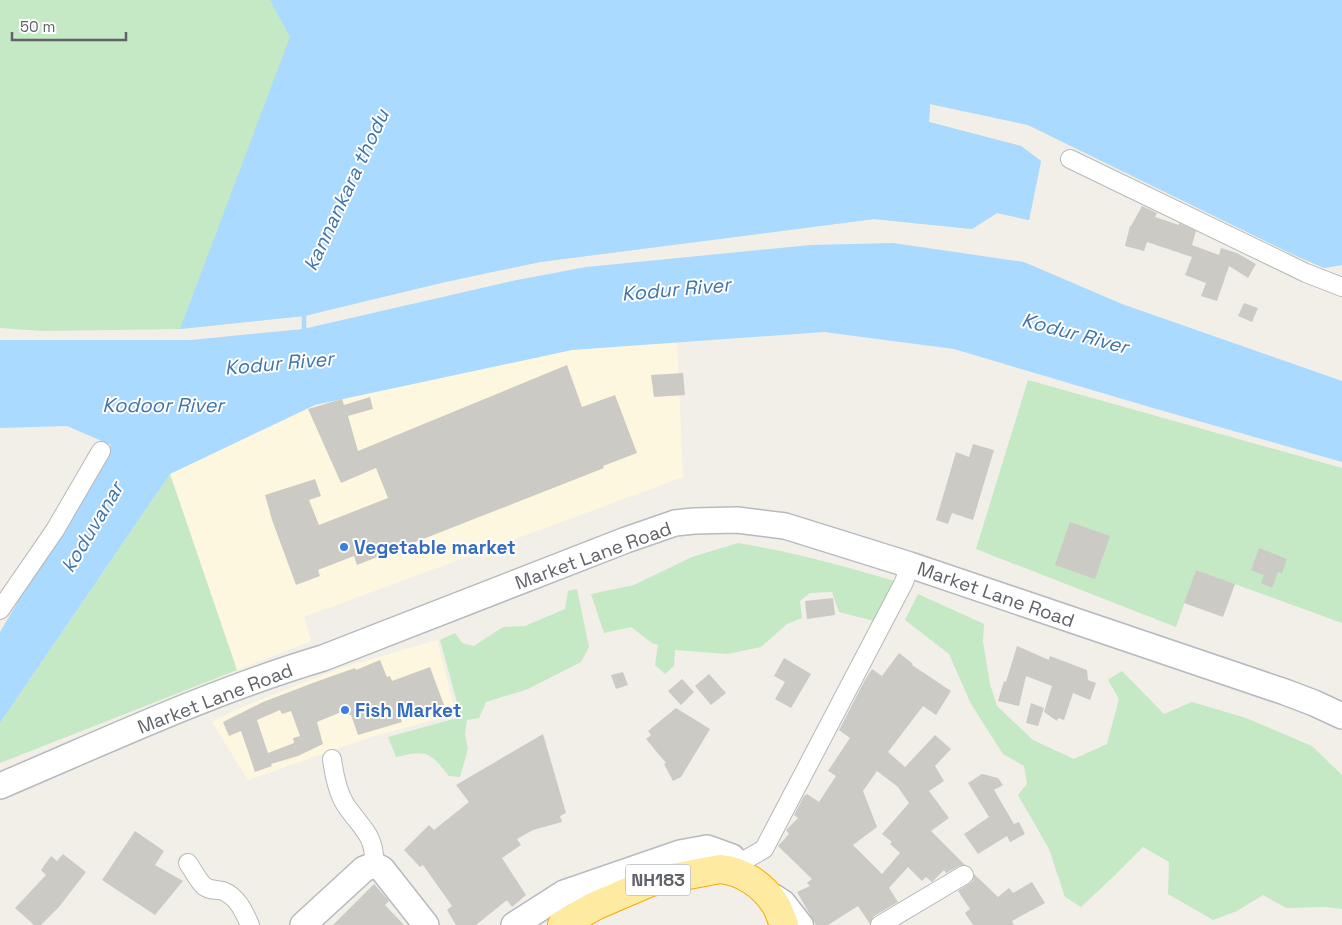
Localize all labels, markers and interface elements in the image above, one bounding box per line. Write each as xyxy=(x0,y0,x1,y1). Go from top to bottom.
scale bar xyxy=(12,10,126,42)
text: 50 m xyxy=(20,17,55,36)
water label: kannankara thodu xyxy=(297,104,396,275)
water label: Kodur River xyxy=(620,271,734,307)
water label: Kodur River xyxy=(1019,306,1133,360)
water label: Kodur River xyxy=(223,345,337,381)
water label: Kodoor River xyxy=(102,392,226,418)
water label: koduvanar xyxy=(55,475,130,577)
street label: Market Lane Road xyxy=(512,516,675,595)
place label: Vegetable market xyxy=(354,535,516,560)
marker: Vegetable market xyxy=(338,541,350,553)
street label: Market Lane Road xyxy=(914,556,1078,633)
street label: Market Lane Road xyxy=(134,657,296,740)
place label: Fish Market xyxy=(355,698,461,723)
marker: Fish Market xyxy=(339,704,351,716)
road number: NH183 xyxy=(626,864,690,896)

